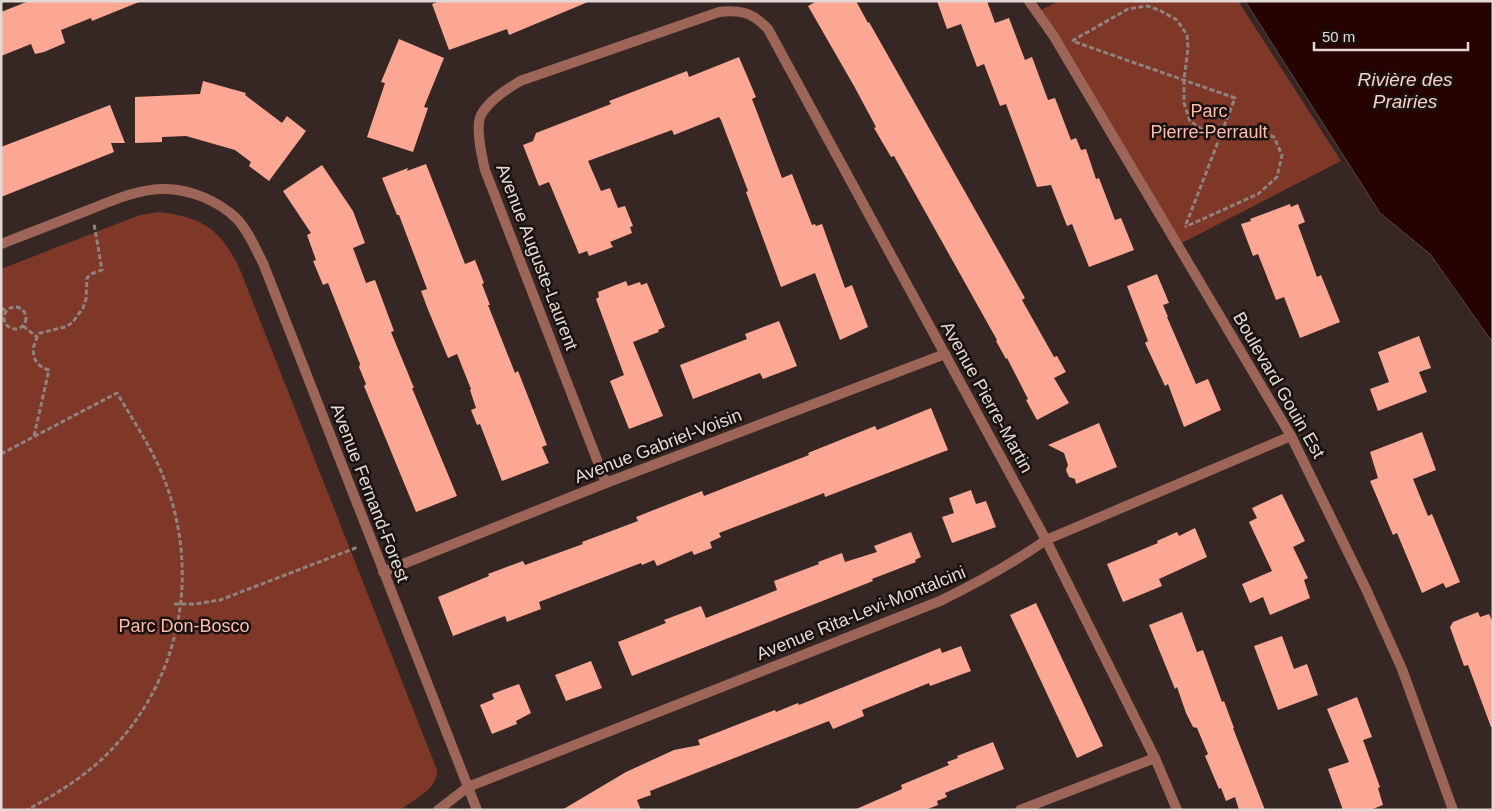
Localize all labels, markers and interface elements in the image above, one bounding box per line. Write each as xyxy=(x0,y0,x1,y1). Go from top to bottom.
scale bar xyxy=(1314,20,1468,52)
text: 50 m xyxy=(1322,28,1355,45)
water label: Rivière des Prairies xyxy=(1357,69,1453,112)
park label: Parc Pierre-Perrault xyxy=(1150,101,1268,142)
street label: Avenue Auguste-Laurent xyxy=(492,161,582,353)
street label: Boulevard Gouin Est xyxy=(1229,309,1329,461)
street label: Avenue Pierre-Martin xyxy=(937,318,1037,476)
street label: Avenue Fernand-Forest xyxy=(327,401,413,585)
street label: Avenue Gabriel-Voisin xyxy=(571,405,745,487)
street label: Avenue Rita-Levi-Montalcini xyxy=(754,562,968,664)
park label: Parc Don-Bosco xyxy=(118,616,250,636)

